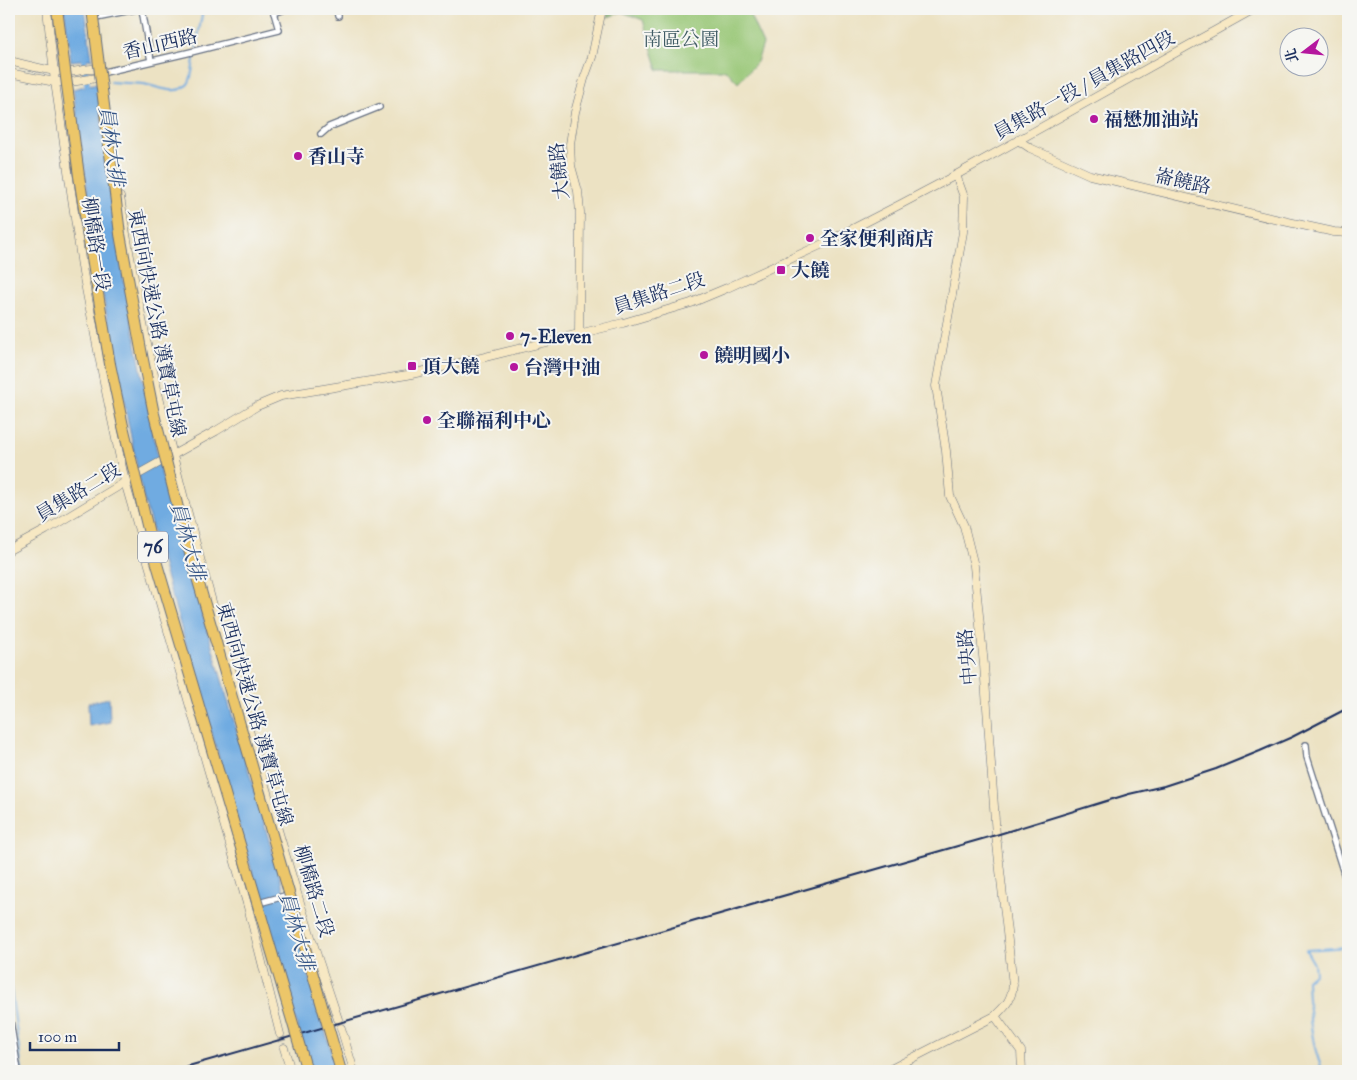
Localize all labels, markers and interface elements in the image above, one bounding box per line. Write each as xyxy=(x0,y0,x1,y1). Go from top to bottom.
street label: 香山西路 xyxy=(120,24,200,64)
street label: 員集路一段 / 員集路四段 xyxy=(990,26,1178,144)
park label: 南區公園 xyxy=(643,28,719,51)
north arrow xyxy=(1280,28,1330,78)
text: 北 xyxy=(1282,46,1302,65)
water label: 員林大排 xyxy=(95,105,130,190)
place label: 福懋加油站 xyxy=(1104,108,1199,131)
marker: 福懋加油站 xyxy=(1088,113,1100,125)
street label: 大饒路 xyxy=(545,141,573,201)
place label: 香山寺 xyxy=(308,145,365,168)
marker: 香山寺 xyxy=(292,150,304,162)
street label: 崙饒路 xyxy=(1153,163,1213,199)
street label: 柳橋路一段 xyxy=(77,195,115,293)
street label: 東西向快速公路 漢寶草屯線 xyxy=(124,207,190,439)
place label: 全家便利商店 xyxy=(820,227,934,250)
marker: 全家便利商店 xyxy=(804,232,816,244)
place label: 大饒 xyxy=(791,259,829,282)
marker: 大饒 xyxy=(775,264,787,276)
street label: 員集路二段 xyxy=(610,267,708,319)
place label: 7-Eleven xyxy=(520,325,592,348)
marker: 7-Eleven xyxy=(504,330,516,342)
place label: 饒明國小 xyxy=(714,344,790,367)
marker: 饒明國小 xyxy=(698,349,710,361)
place label: 頂大饒 xyxy=(422,355,479,378)
place label: 台灣中油 xyxy=(524,356,600,379)
marker: 頂大饒 xyxy=(406,360,418,372)
marker: 台灣中油 xyxy=(508,361,520,373)
place label: 全聯福利中心 xyxy=(437,409,551,432)
marker: 全聯福利中心 xyxy=(421,414,433,426)
street label: 員集路二段 xyxy=(31,458,125,526)
water label: 員林大排 xyxy=(165,499,211,586)
road number: 76 xyxy=(138,532,168,562)
street label: 東西向快速公路 漢寶草屯線 xyxy=(212,599,298,829)
street label: 中央路 xyxy=(953,628,981,686)
street label: 柳橋路二段 xyxy=(289,842,339,940)
water label: 員林大排 xyxy=(274,889,320,976)
scale bar xyxy=(30,1020,119,1052)
text: 100 m xyxy=(38,1028,78,1046)

